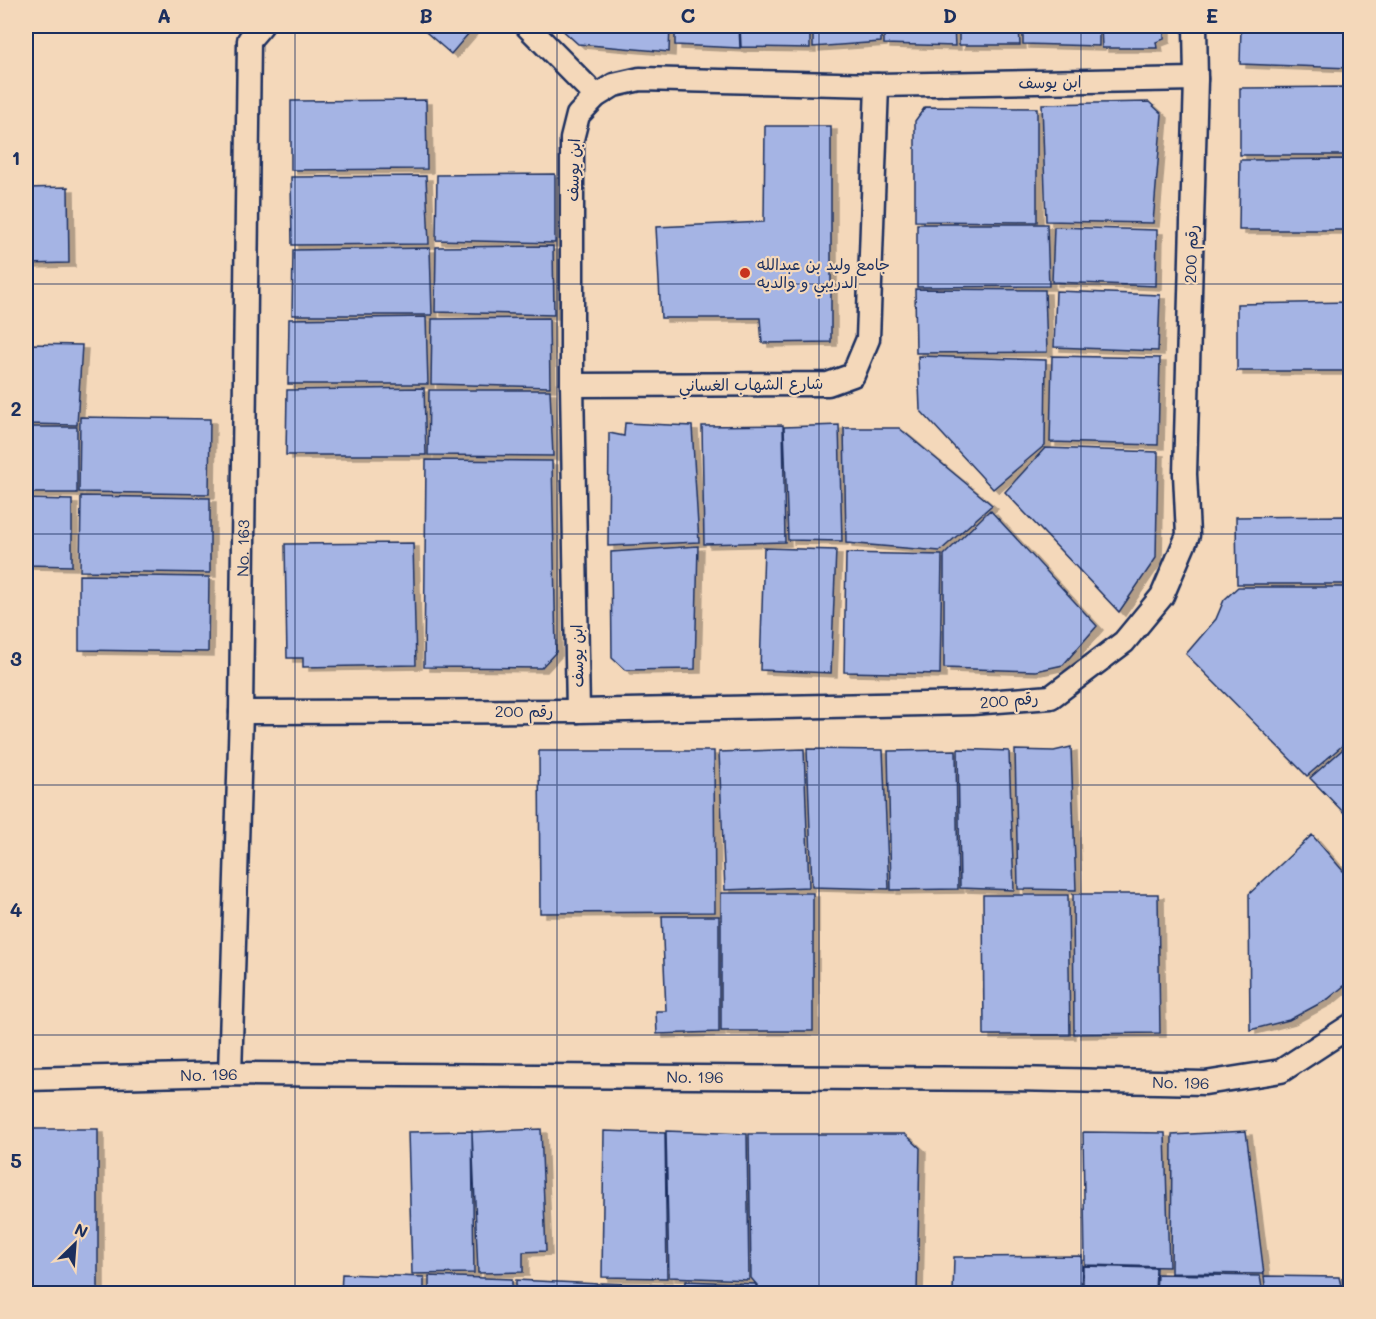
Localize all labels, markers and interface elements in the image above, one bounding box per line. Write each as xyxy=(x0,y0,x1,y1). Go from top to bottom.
text: A xyxy=(157,2,171,28)
text: B xyxy=(419,2,433,28)
text: C xyxy=(681,2,696,28)
text: D xyxy=(943,2,957,28)
text: E xyxy=(1206,2,1218,28)
street label: ابن يوسف xyxy=(1018,70,1082,94)
street label: ابن يوسف xyxy=(561,138,585,202)
text: 1 xyxy=(12,144,20,170)
street label: رقم 200 xyxy=(1179,224,1205,284)
place label: جامع وليد بن عبدالله الدريبي و والديه xyxy=(757,253,890,297)
marker: جامع وليد بن عبدالله الدريبي و والديه xyxy=(738,266,752,280)
street label: شارع الشهاب الغساني xyxy=(679,372,823,400)
text: 2 xyxy=(10,395,22,421)
street label: No. 163 xyxy=(232,519,253,577)
street label: ابن يوسف xyxy=(565,624,589,688)
text: 3 xyxy=(10,645,22,671)
street label: رقم 200 xyxy=(979,686,1039,716)
street label: رقم 200 xyxy=(495,700,553,724)
text: 4 xyxy=(10,896,23,922)
street label: No. 196 xyxy=(180,1063,238,1085)
street label: No. 196 xyxy=(666,1066,724,1087)
street label: No. 196 xyxy=(1152,1071,1210,1093)
text: 5 xyxy=(10,1147,22,1173)
north arrow xyxy=(45,1214,105,1274)
text: N xyxy=(72,1218,91,1242)

